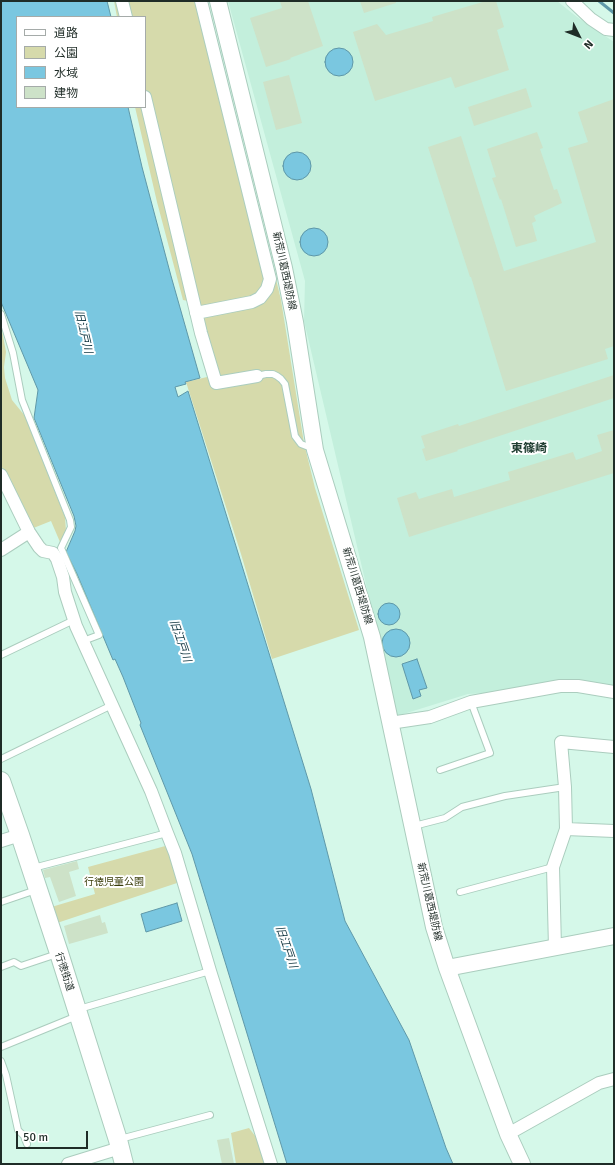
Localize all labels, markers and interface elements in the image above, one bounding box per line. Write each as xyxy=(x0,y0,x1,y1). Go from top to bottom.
legend xyxy=(16,16,146,108)
north arrow xyxy=(559,16,599,56)
text: 道路 xyxy=(54,26,78,41)
text: N xyxy=(581,37,596,52)
text: 公園 xyxy=(54,46,78,61)
text: 水域 xyxy=(54,66,78,81)
text: 建物 xyxy=(54,86,78,101)
street label: 新荒川葛西堤防線 xyxy=(270,231,298,311)
water label: 旧江戸川 xyxy=(72,309,94,355)
district label: 東篠崎 xyxy=(511,442,547,456)
street label: 新荒川葛西堤防線 xyxy=(340,546,374,626)
water label: 旧江戸川 xyxy=(167,618,193,664)
street label: 新荒川葛西堤防線 xyxy=(414,862,444,942)
park label: 行徳児童公園 xyxy=(84,876,144,888)
water label: 旧江戸川 xyxy=(273,924,299,970)
street label: 行徳街道 xyxy=(52,951,76,993)
scale bar xyxy=(18,1123,90,1149)
text: 50 m xyxy=(23,1130,48,1145)

